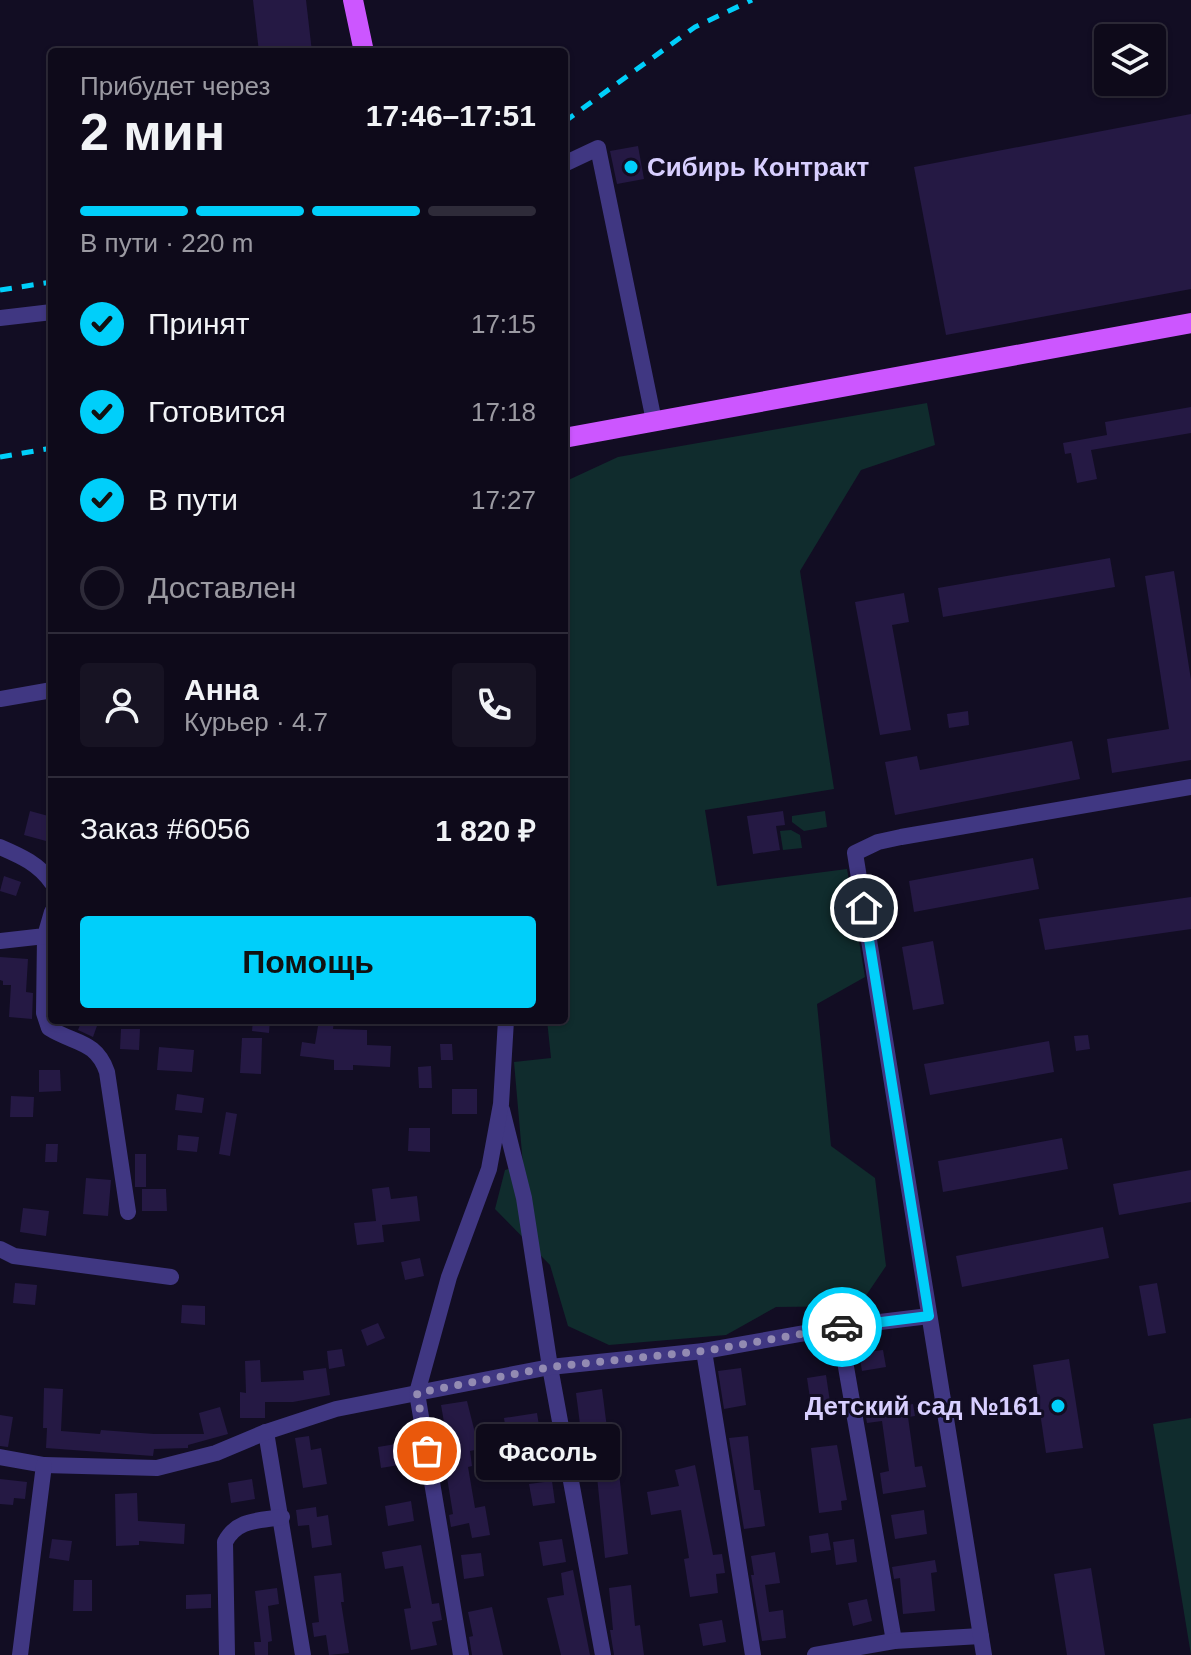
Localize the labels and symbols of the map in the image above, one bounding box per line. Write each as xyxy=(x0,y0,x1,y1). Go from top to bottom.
place label: Сибирь Контракт xyxy=(647,152,869,182)
marker: Сибирь Контракт xyxy=(622,158,640,176)
pin xyxy=(830,874,898,942)
courier xyxy=(802,1287,882,1367)
place label: Детский сад №161 xyxy=(805,1391,1042,1421)
marker: Детский сад №161 xyxy=(1049,1397,1067,1415)
pin xyxy=(393,1417,461,1485)
callout: Фасоль xyxy=(475,1423,619,1479)

